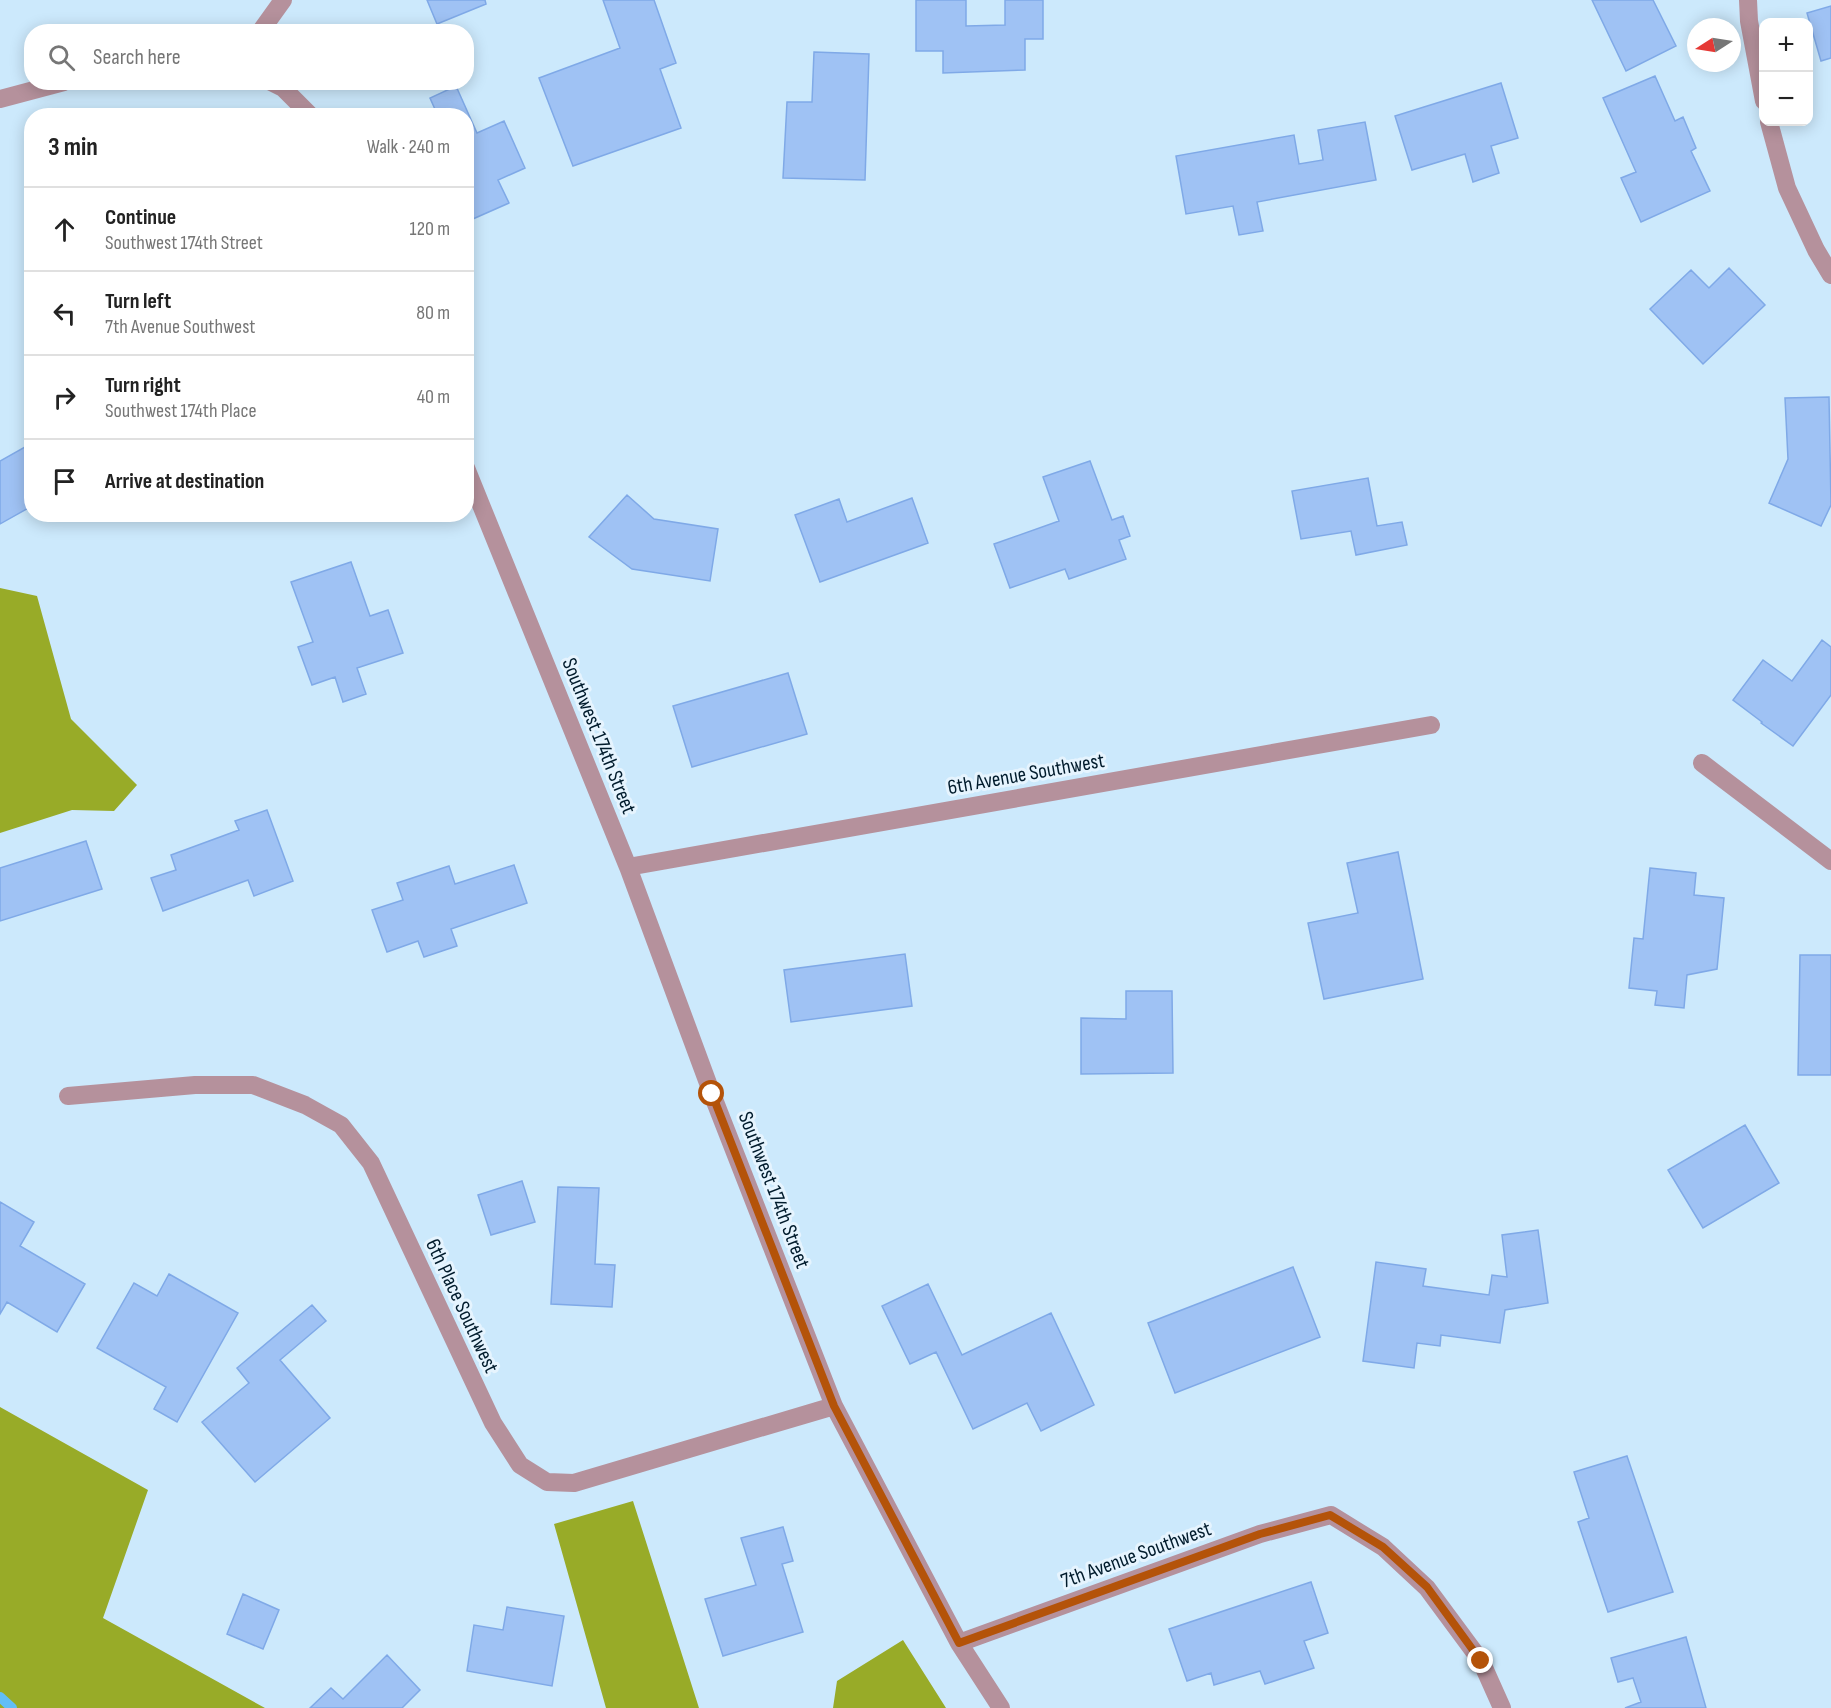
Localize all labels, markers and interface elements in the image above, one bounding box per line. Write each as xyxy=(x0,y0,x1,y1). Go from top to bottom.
north arrow xyxy=(1687,18,1741,72)
map controls xyxy=(1759,18,1813,126)
button: + xyxy=(1759,18,1813,72)
search box xyxy=(24,24,474,90)
icon: search xyxy=(45,41,78,74)
text: Search here xyxy=(93,44,180,71)
button: − xyxy=(1759,72,1813,126)
text: 3 min xyxy=(48,132,98,163)
text: Walk · 240 m xyxy=(367,135,450,159)
text: Continue xyxy=(105,204,176,231)
icon: ahead xyxy=(48,213,81,246)
text: 120 m xyxy=(410,217,450,241)
text: Southwest 174th Street xyxy=(105,231,263,255)
text: Turn left xyxy=(105,288,171,315)
icon: left xyxy=(48,297,81,330)
text: 80 m xyxy=(416,301,450,325)
text: 7th Avenue Southwest xyxy=(105,315,255,339)
text: Turn right xyxy=(105,372,181,399)
icon: right xyxy=(48,381,81,414)
text: 40 m xyxy=(417,385,450,409)
text: Southwest 174th Place xyxy=(105,399,256,423)
icon: arrive xyxy=(48,465,81,498)
text: Arrive at destination xyxy=(105,468,264,495)
street label: Southwest 174th Street xyxy=(556,654,642,818)
street label: 6th Avenue Southwest xyxy=(946,748,1106,800)
route start xyxy=(698,1080,724,1106)
street label: Southwest 174th Street xyxy=(733,1108,815,1272)
street label: 6th Place Southwest xyxy=(420,1235,504,1377)
street label: 7th Avenue Southwest xyxy=(1058,1516,1214,1594)
route end xyxy=(1467,1647,1493,1673)

